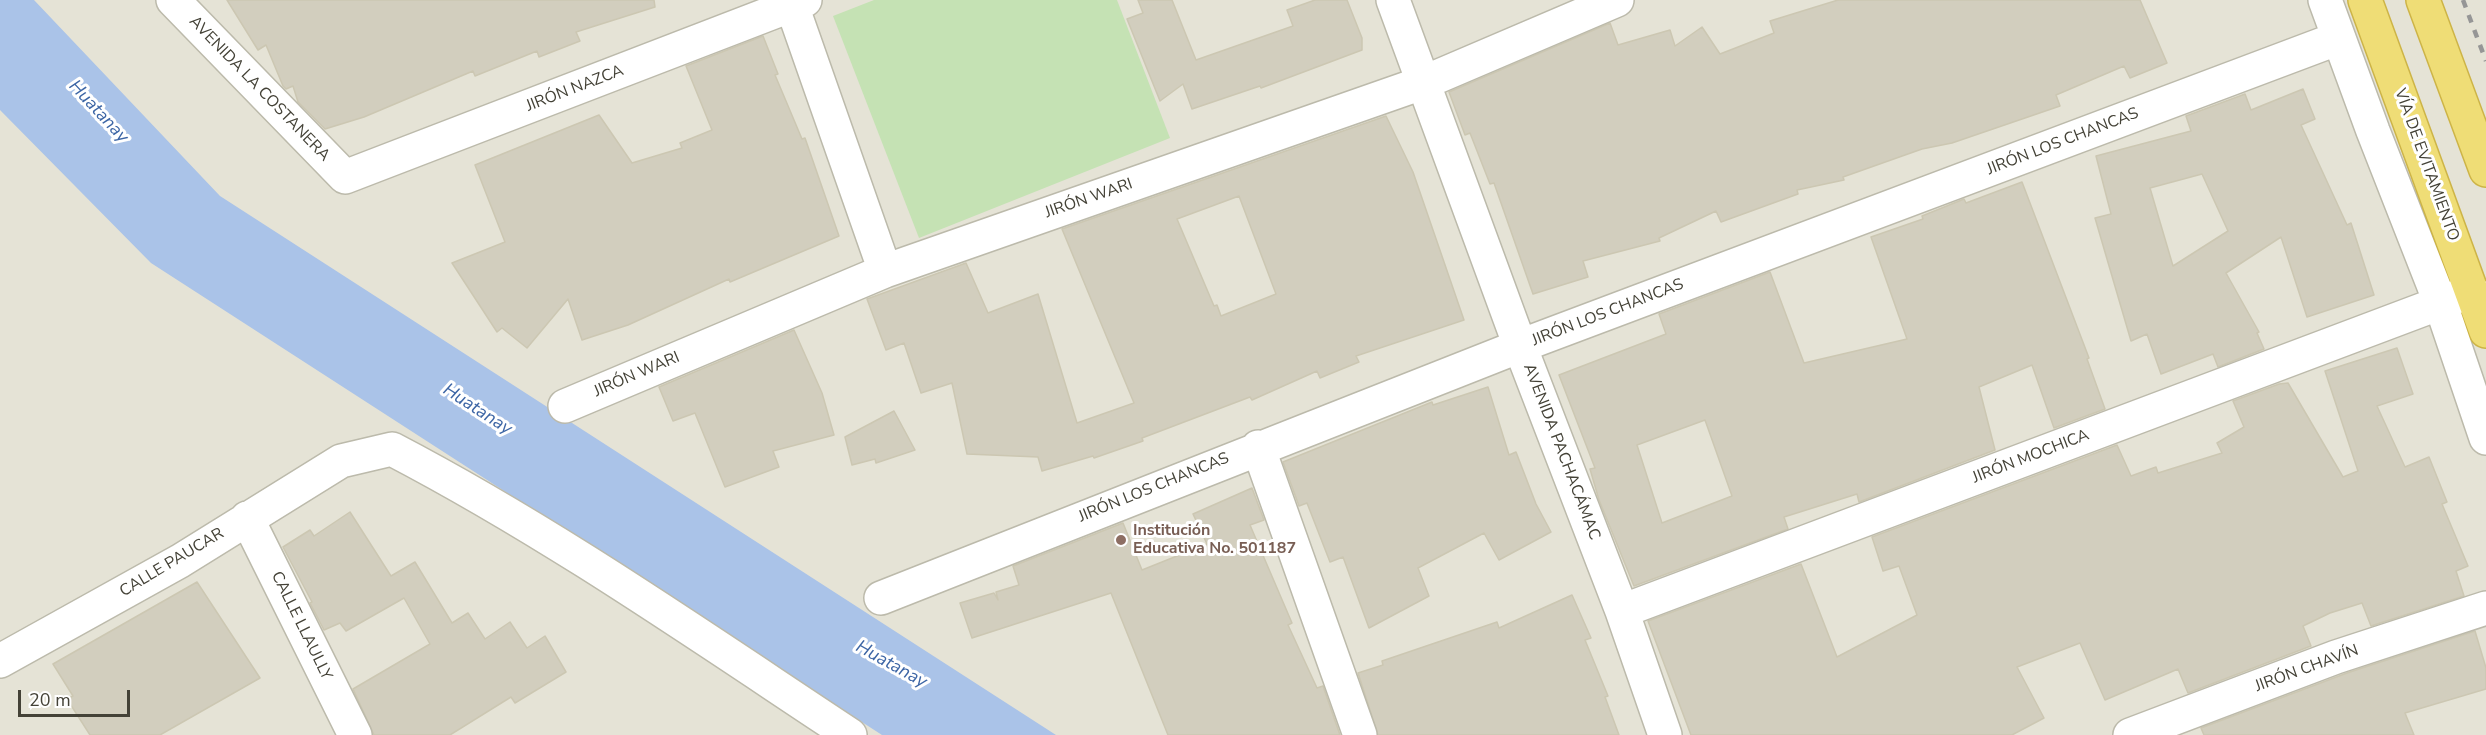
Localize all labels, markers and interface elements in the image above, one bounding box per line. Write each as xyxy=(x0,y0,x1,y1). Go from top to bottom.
street label: AVENIDA LA COSTANERA xyxy=(185,12,333,166)
street label: JIRÓN NAZCA xyxy=(524,62,626,116)
water label: Huatanay xyxy=(63,76,133,148)
street label: VÍA DE EVITAMIENTO xyxy=(2389,86,2463,244)
street label: JIRÓN LOS CHANCAS xyxy=(1985,104,2141,180)
street label: JIRÓN WARI xyxy=(1043,175,1135,223)
street label: JIRÓN LOS CHANCAS xyxy=(1530,275,1686,351)
street label: JIRÓN WARI xyxy=(591,348,683,402)
street label: AVENIDA PACHACÁMAC xyxy=(1518,361,1604,543)
water label: Huatanay xyxy=(438,380,516,440)
street label: JIRÓN MOCHICA xyxy=(1970,426,2092,488)
street label: JIRÓN LOS CHANCAS xyxy=(1076,449,1232,527)
place label: Institución Educativa No. 501187 xyxy=(1133,521,1296,559)
street label: CALLE PAUCAR xyxy=(116,524,228,602)
marker: Institución Educativa No. 501187 xyxy=(1114,533,1128,547)
street label: CALLE LLAULLY xyxy=(266,569,336,683)
water label: Huatanay xyxy=(852,637,930,693)
street label: JIRÓN CHAVÍN xyxy=(2253,641,2361,697)
scale bar xyxy=(21,678,134,716)
text: 20 m xyxy=(29,688,71,712)

